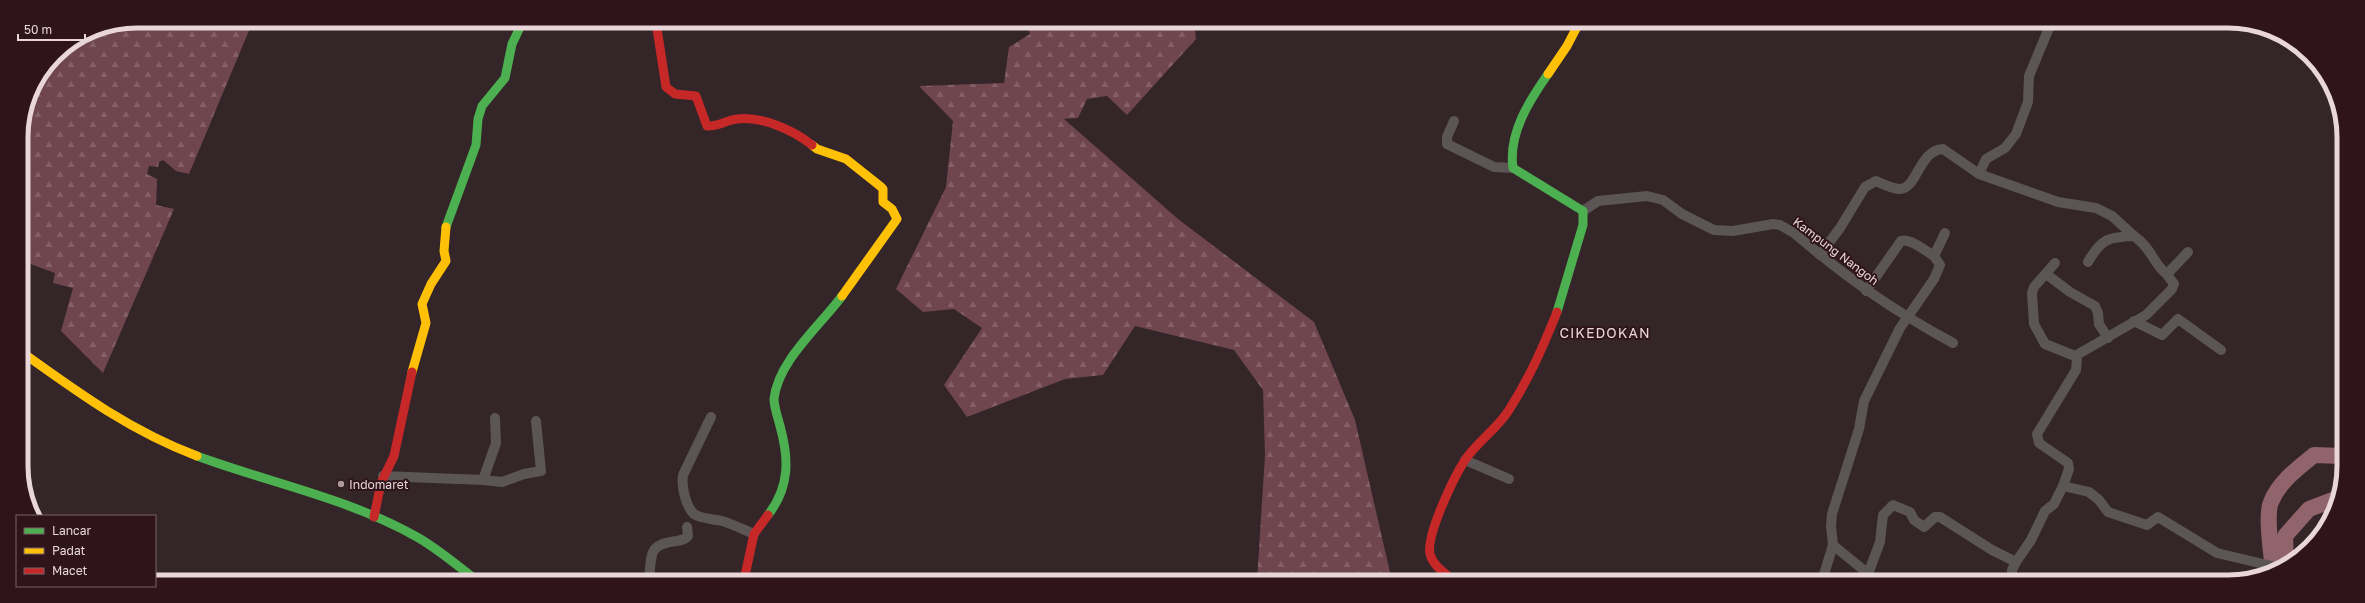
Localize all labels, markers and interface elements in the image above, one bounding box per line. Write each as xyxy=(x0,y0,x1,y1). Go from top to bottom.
scale bar xyxy=(18,16,85,42)
text: 50 m xyxy=(24,22,52,37)
street label: Kampung Nangoh xyxy=(1790,214,1882,288)
district label: CIKEDOKAN xyxy=(1559,324,1651,341)
place label: Indomaret xyxy=(349,477,409,492)
marker: Indomaret xyxy=(336,479,346,489)
legend xyxy=(16,515,156,587)
text: Lancar xyxy=(52,523,91,538)
text: Padat xyxy=(52,543,86,558)
text: Macet xyxy=(52,563,88,578)

